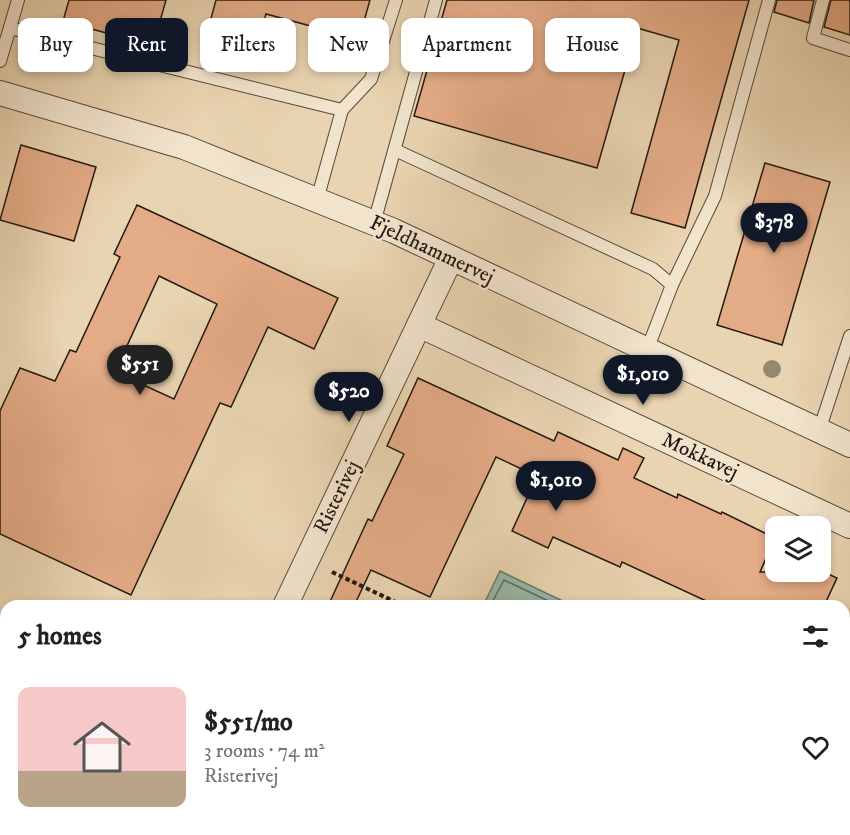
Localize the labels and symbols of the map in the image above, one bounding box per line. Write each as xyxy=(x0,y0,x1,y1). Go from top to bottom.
pin: $378 xyxy=(738,203,810,254)
street label: Fjeldhammervej xyxy=(366,210,498,290)
pin: $551 xyxy=(104,345,176,396)
pin: $1,010 xyxy=(594,355,692,406)
pin: $520 xyxy=(313,372,385,423)
street label: Mokkavej xyxy=(658,427,742,485)
street label: Risterivej xyxy=(308,456,366,538)
pin: $1,010 xyxy=(507,461,605,512)

